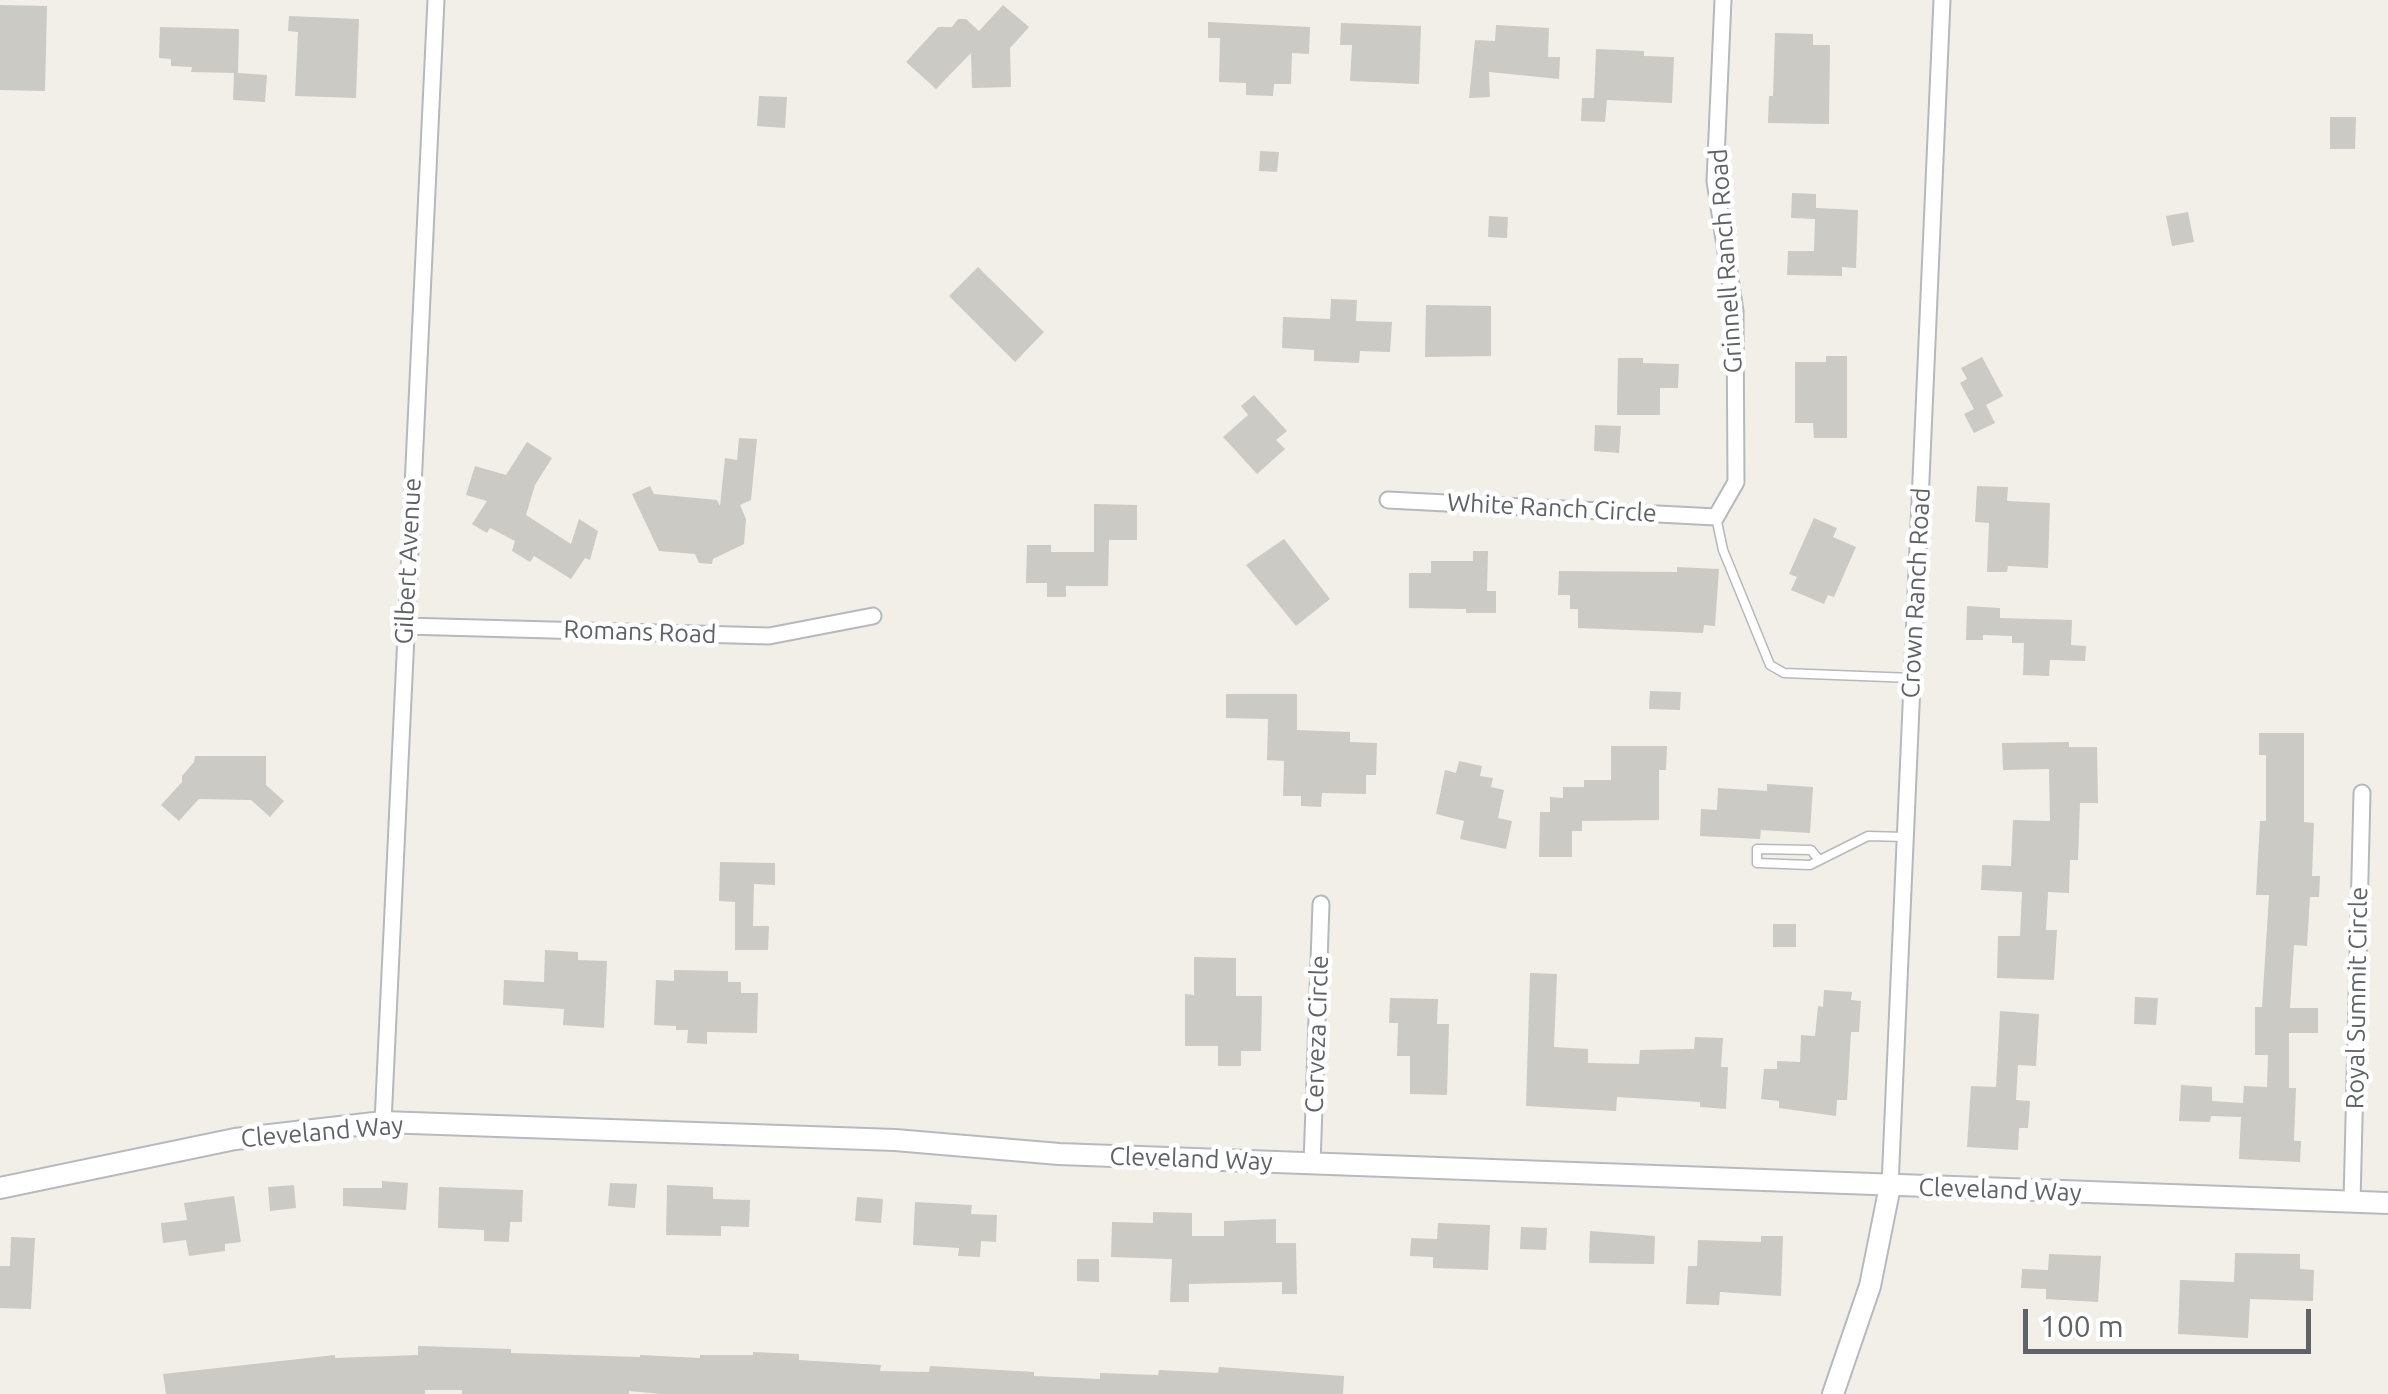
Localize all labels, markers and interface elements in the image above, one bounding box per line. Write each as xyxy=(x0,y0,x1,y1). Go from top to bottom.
street label: Grinnell Ranch Road xyxy=(1703,148,1749,374)
street label: Gilbert Avenue xyxy=(389,477,427,645)
street label: Crown Ranch Road xyxy=(1896,487,1936,699)
street label: White Ranch Circle xyxy=(1446,488,1658,528)
street label: Romans Road xyxy=(563,614,717,650)
street label: Royal Summit Circle xyxy=(2340,887,2374,1109)
street label: Cerveza Circle xyxy=(1299,955,1335,1113)
street label: Cleveland Way xyxy=(239,1110,405,1154)
street label: Cleveland Way xyxy=(1109,1141,1273,1177)
street label: Cleveland Way xyxy=(1918,1172,2082,1208)
scale bar xyxy=(2028,1289,2316,1351)
text: 100 m xyxy=(2040,1309,2124,1343)

